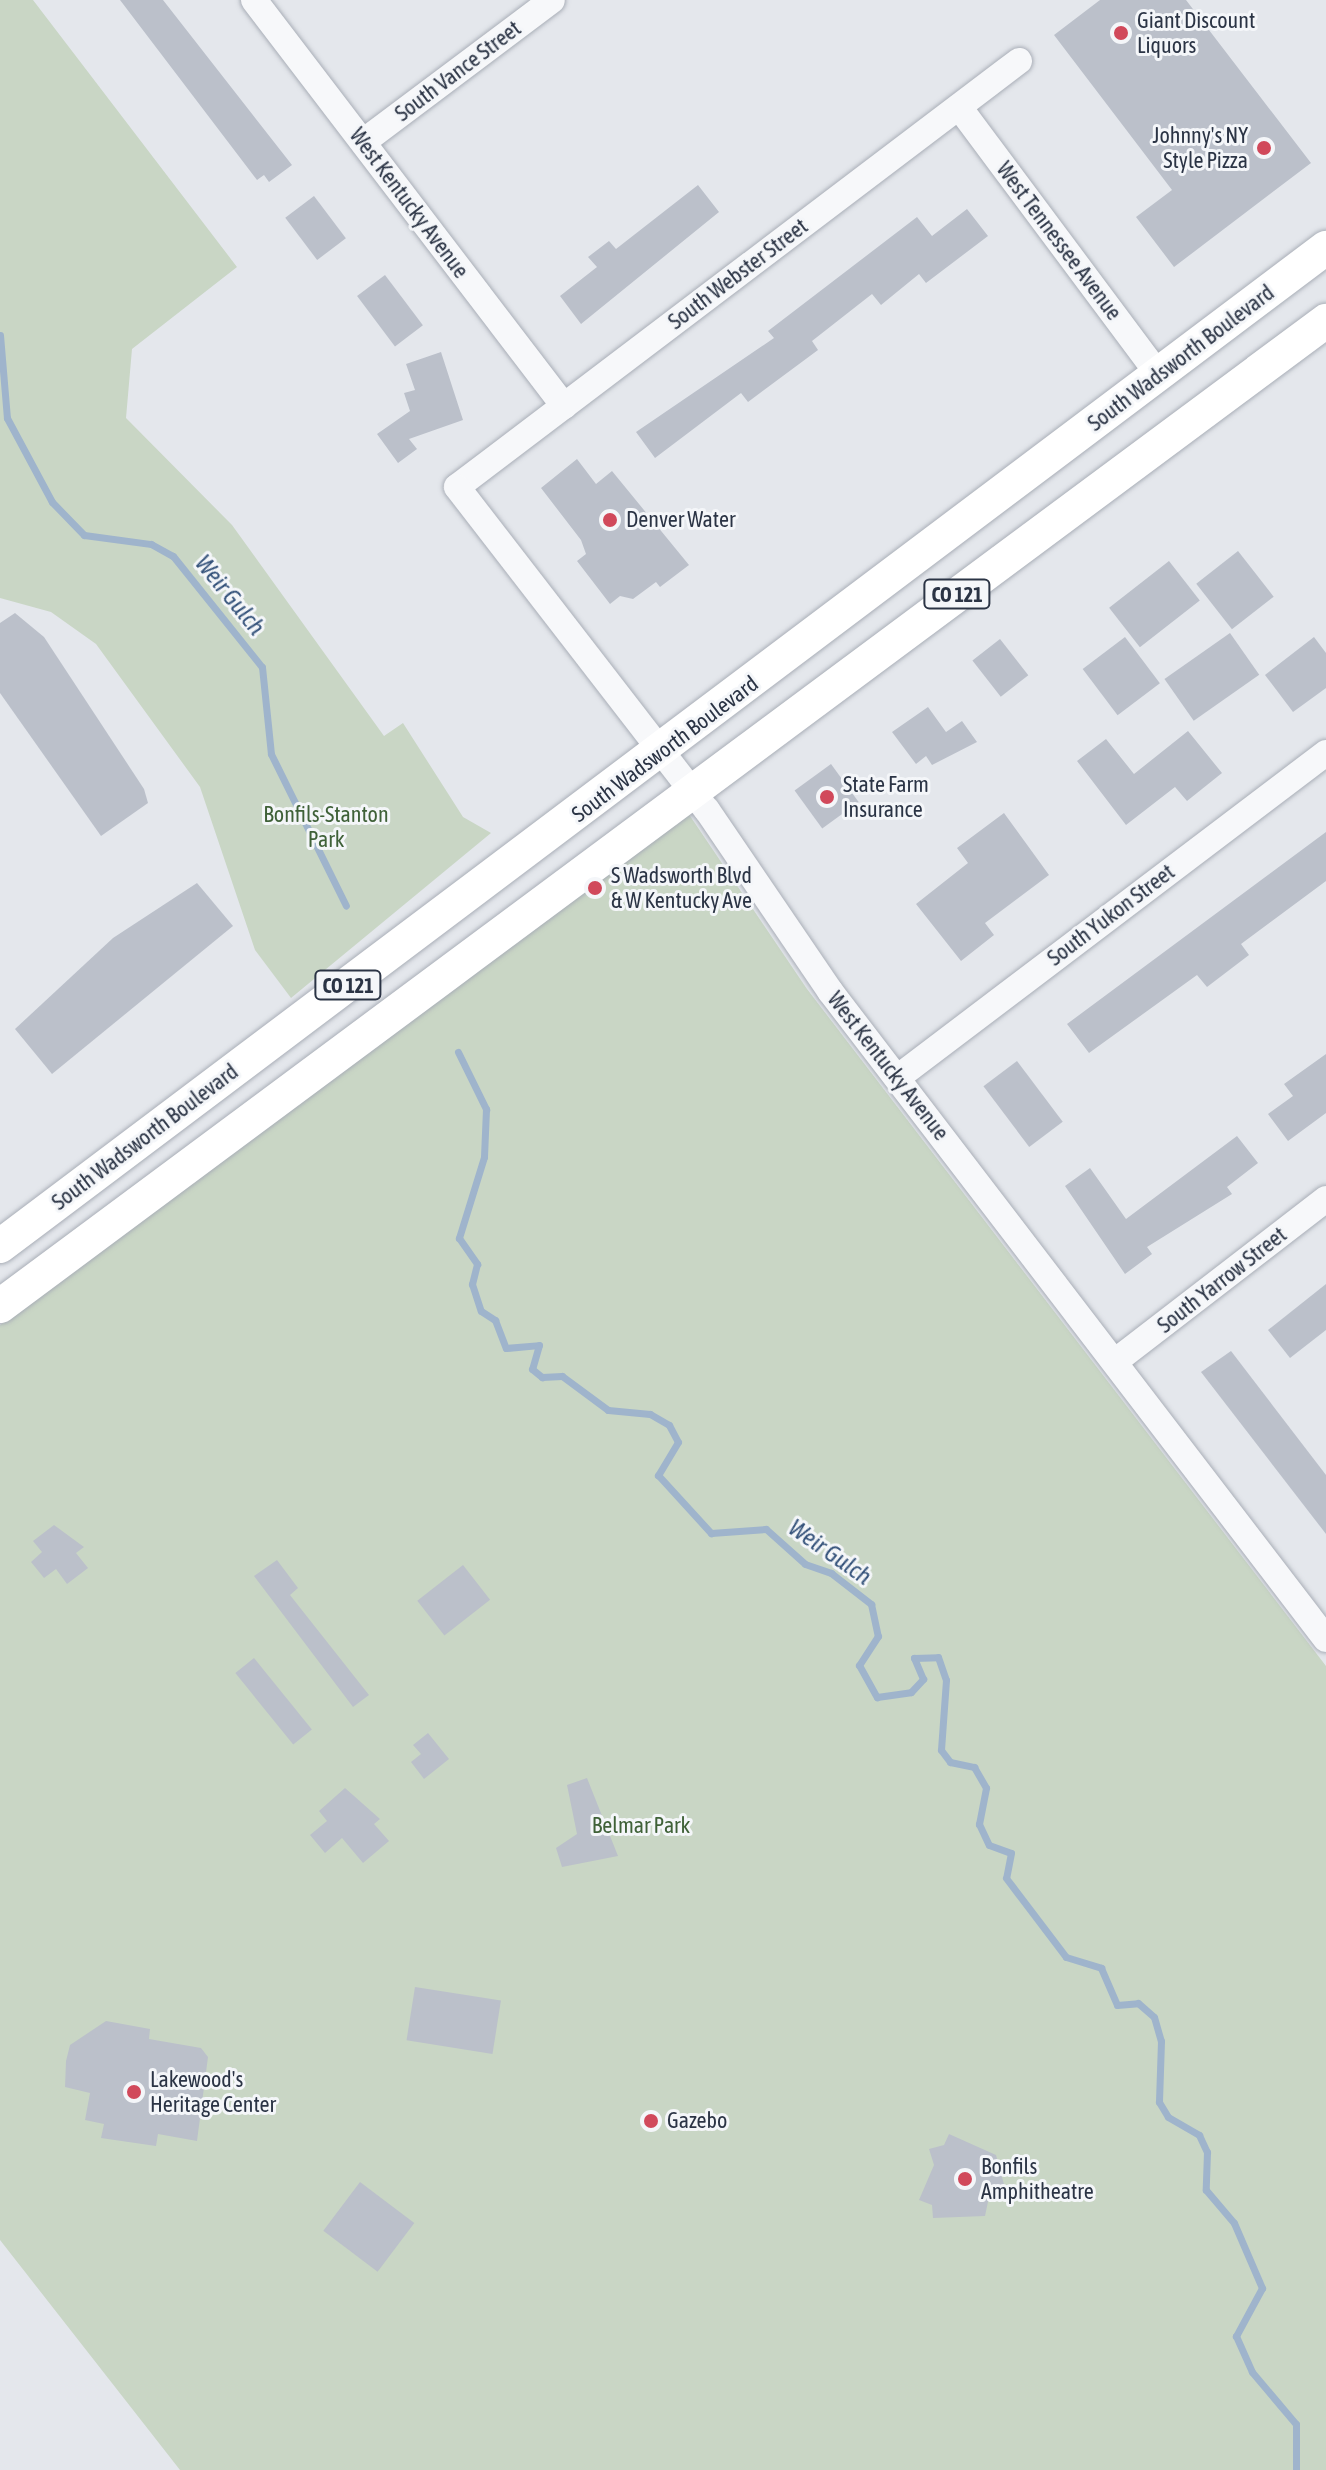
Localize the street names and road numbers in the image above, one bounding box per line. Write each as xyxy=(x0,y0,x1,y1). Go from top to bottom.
street label: South Vance Street xyxy=(390,15,526,127)
street label: West Kentucky Avenue xyxy=(344,123,474,283)
street label: West Tennessee Avenue xyxy=(991,157,1127,325)
street label: South Webster Street xyxy=(663,213,813,335)
street label: South Wadsworth Boulevard xyxy=(1083,279,1279,437)
road number: CO 121 xyxy=(923,578,991,610)
street label: South Wadsworth Boulevard xyxy=(567,670,763,828)
street label: South Yukon Street xyxy=(1042,859,1180,971)
road number: CO 121 xyxy=(314,969,382,1001)
street label: West Kentucky Avenue xyxy=(822,987,954,1145)
street label: South Wadsworth Boulevard xyxy=(47,1058,243,1216)
street label: South Yarrow Street xyxy=(1152,1221,1292,1339)

